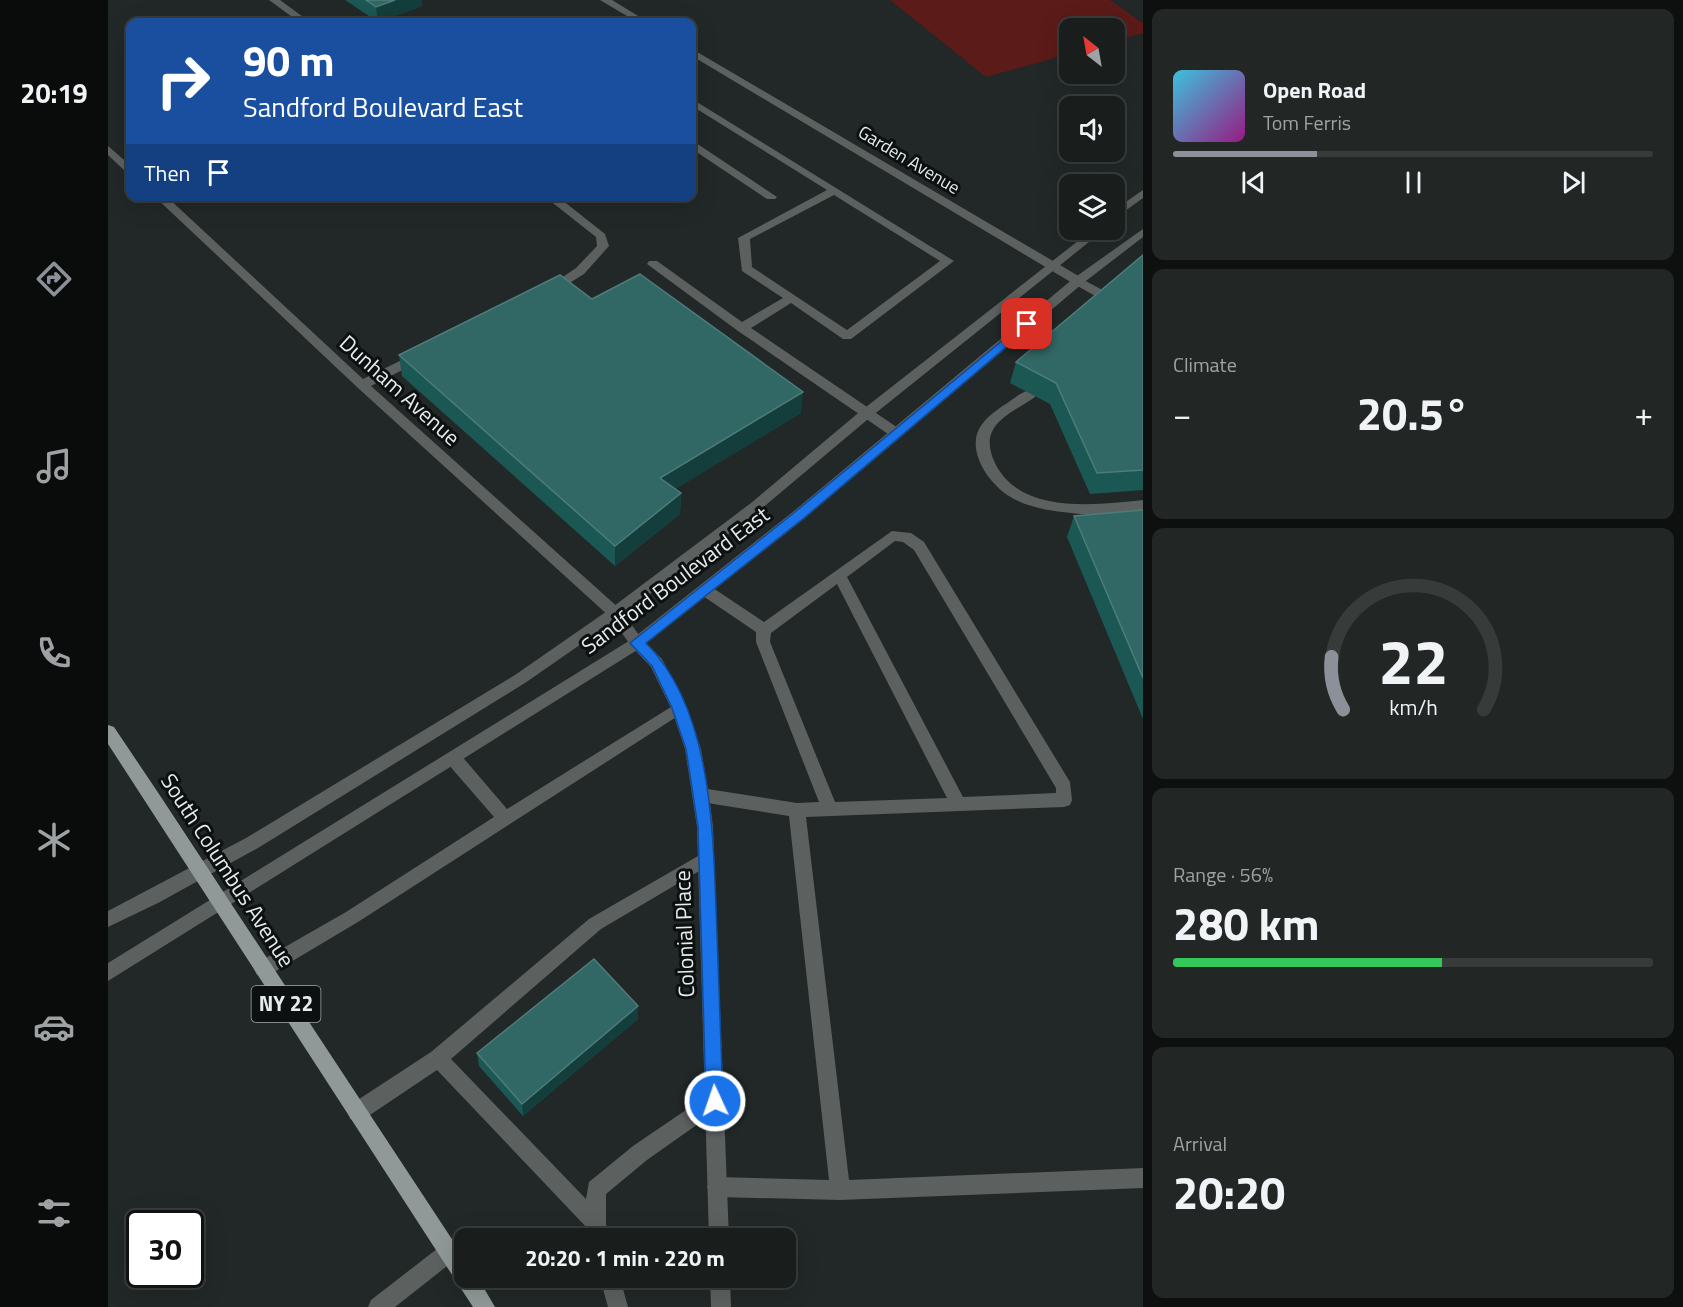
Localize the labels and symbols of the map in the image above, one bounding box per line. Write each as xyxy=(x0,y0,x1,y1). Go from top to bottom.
north arrow xyxy=(1059,18,1125,84)
street label: Garden Avenue xyxy=(853,118,965,201)
pin xyxy=(1001,298,1052,349)
street label: Dunham Avenue xyxy=(332,326,468,454)
street label: Sandford Boulevard East xyxy=(574,498,777,662)
street label: South Columbus Avenue xyxy=(152,766,304,974)
street label: Colonial Place xyxy=(665,870,703,998)
road number: NY 22 xyxy=(252,986,321,1022)
position arrow xyxy=(683,1069,747,1133)
speed limit sign: 30 xyxy=(126,1210,204,1288)

